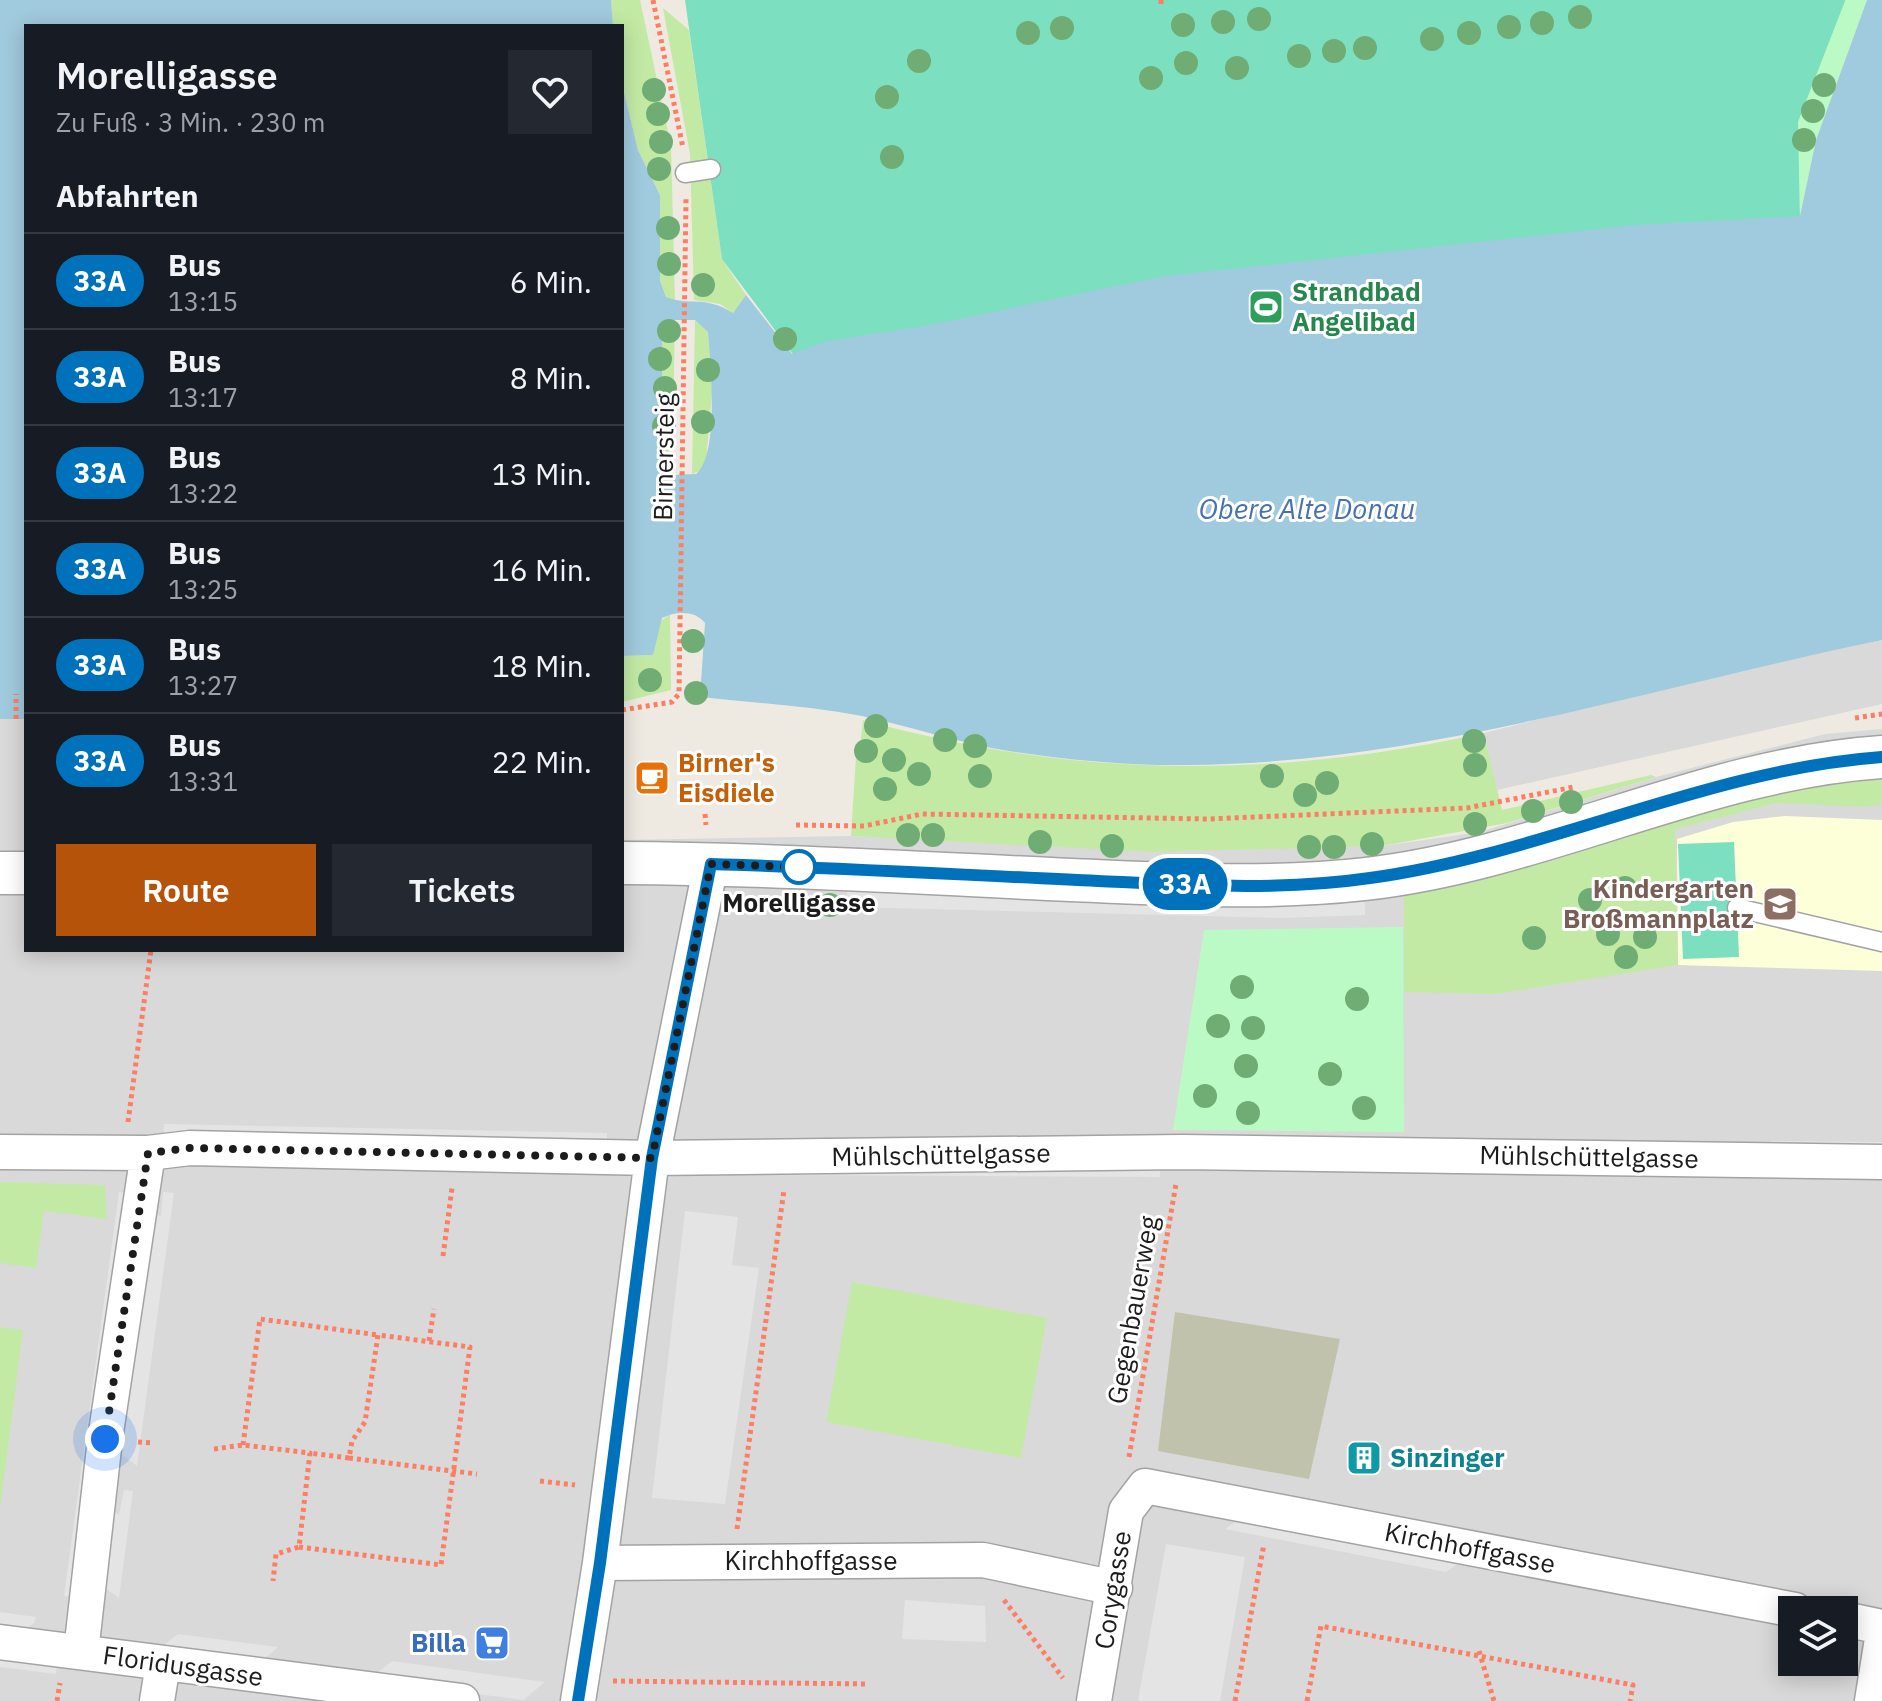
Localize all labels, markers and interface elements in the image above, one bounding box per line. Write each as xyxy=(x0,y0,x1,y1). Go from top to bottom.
text: Morelligasse xyxy=(56,50,278,99)
button: heart xyxy=(508,50,592,134)
text: Zu Fuß · 3 Min. · 230 m xyxy=(56,105,325,139)
text: Abfahrten xyxy=(56,176,199,215)
text: Bus xyxy=(168,245,221,284)
text: 33A xyxy=(74,262,126,299)
text: 6 Min. xyxy=(510,262,592,301)
place label: Strandbad Angelibad xyxy=(1292,274,1421,338)
text: 13:15 xyxy=(168,284,238,318)
sports icon: Strandbad Angelibad xyxy=(1247,288,1285,326)
text: Bus xyxy=(168,341,221,380)
text: 33A xyxy=(74,358,126,395)
text: 8 Min. xyxy=(510,358,592,397)
text: 13:17 xyxy=(168,380,238,414)
street label: Birnersteig xyxy=(645,393,681,521)
text: Bus xyxy=(168,437,221,476)
text: 33A xyxy=(74,454,126,491)
text: 13 Min. xyxy=(492,454,592,493)
text: 13:22 xyxy=(168,476,238,510)
water label: Obere Alte Donau xyxy=(1199,490,1415,527)
text: Bus xyxy=(168,533,221,572)
text: 33A xyxy=(74,550,126,587)
text: 16 Min. xyxy=(492,550,592,589)
text: 13:25 xyxy=(168,572,238,606)
text: Bus xyxy=(168,629,221,668)
text: 33A xyxy=(74,646,126,683)
text: 18 Min. xyxy=(492,646,592,685)
text: 13:27 xyxy=(168,668,238,702)
text: Bus xyxy=(168,725,221,764)
text: 33A xyxy=(74,742,126,779)
text: 22 Min. xyxy=(492,742,592,781)
place label: Birner's Eisdiele xyxy=(678,745,775,809)
cafe icon: Birner's Eisdiele xyxy=(633,759,671,797)
text: 13:31 xyxy=(168,764,238,798)
button: Route xyxy=(56,844,316,936)
button: Tickets xyxy=(332,844,592,936)
marker: Morelligasse xyxy=(782,850,816,884)
line badge: 33A xyxy=(1139,858,1231,910)
text: 33A xyxy=(1159,865,1211,902)
place label: Kindergarten Broßmannplatz xyxy=(1563,871,1754,935)
place label: Morelligasse xyxy=(722,885,876,919)
school or university icon: Kindergarten Broßmannplatz xyxy=(1761,885,1799,923)
street label: Mühlschüttelgasse xyxy=(831,1135,1051,1173)
street label: Mühlschüttelgasse xyxy=(1479,1137,1699,1175)
street label: Gegenbauerweg xyxy=(1099,1213,1165,1407)
your location xyxy=(85,1419,125,1459)
building icon: Sinzinger xyxy=(1345,1439,1383,1477)
place label: Sinzinger xyxy=(1390,1440,1505,1474)
street label: Kirchhoffgasse xyxy=(1382,1514,1558,1580)
street label: Corygasse xyxy=(1086,1528,1138,1652)
street label: Kirchhoffgasse xyxy=(724,1543,898,1577)
map controls xyxy=(1778,1596,1858,1676)
button: layers xyxy=(1778,1596,1858,1676)
supermarket icon: Billa xyxy=(473,1624,511,1662)
place label: Billa xyxy=(411,1625,466,1659)
street label: Floridusgasse xyxy=(101,1637,265,1693)

